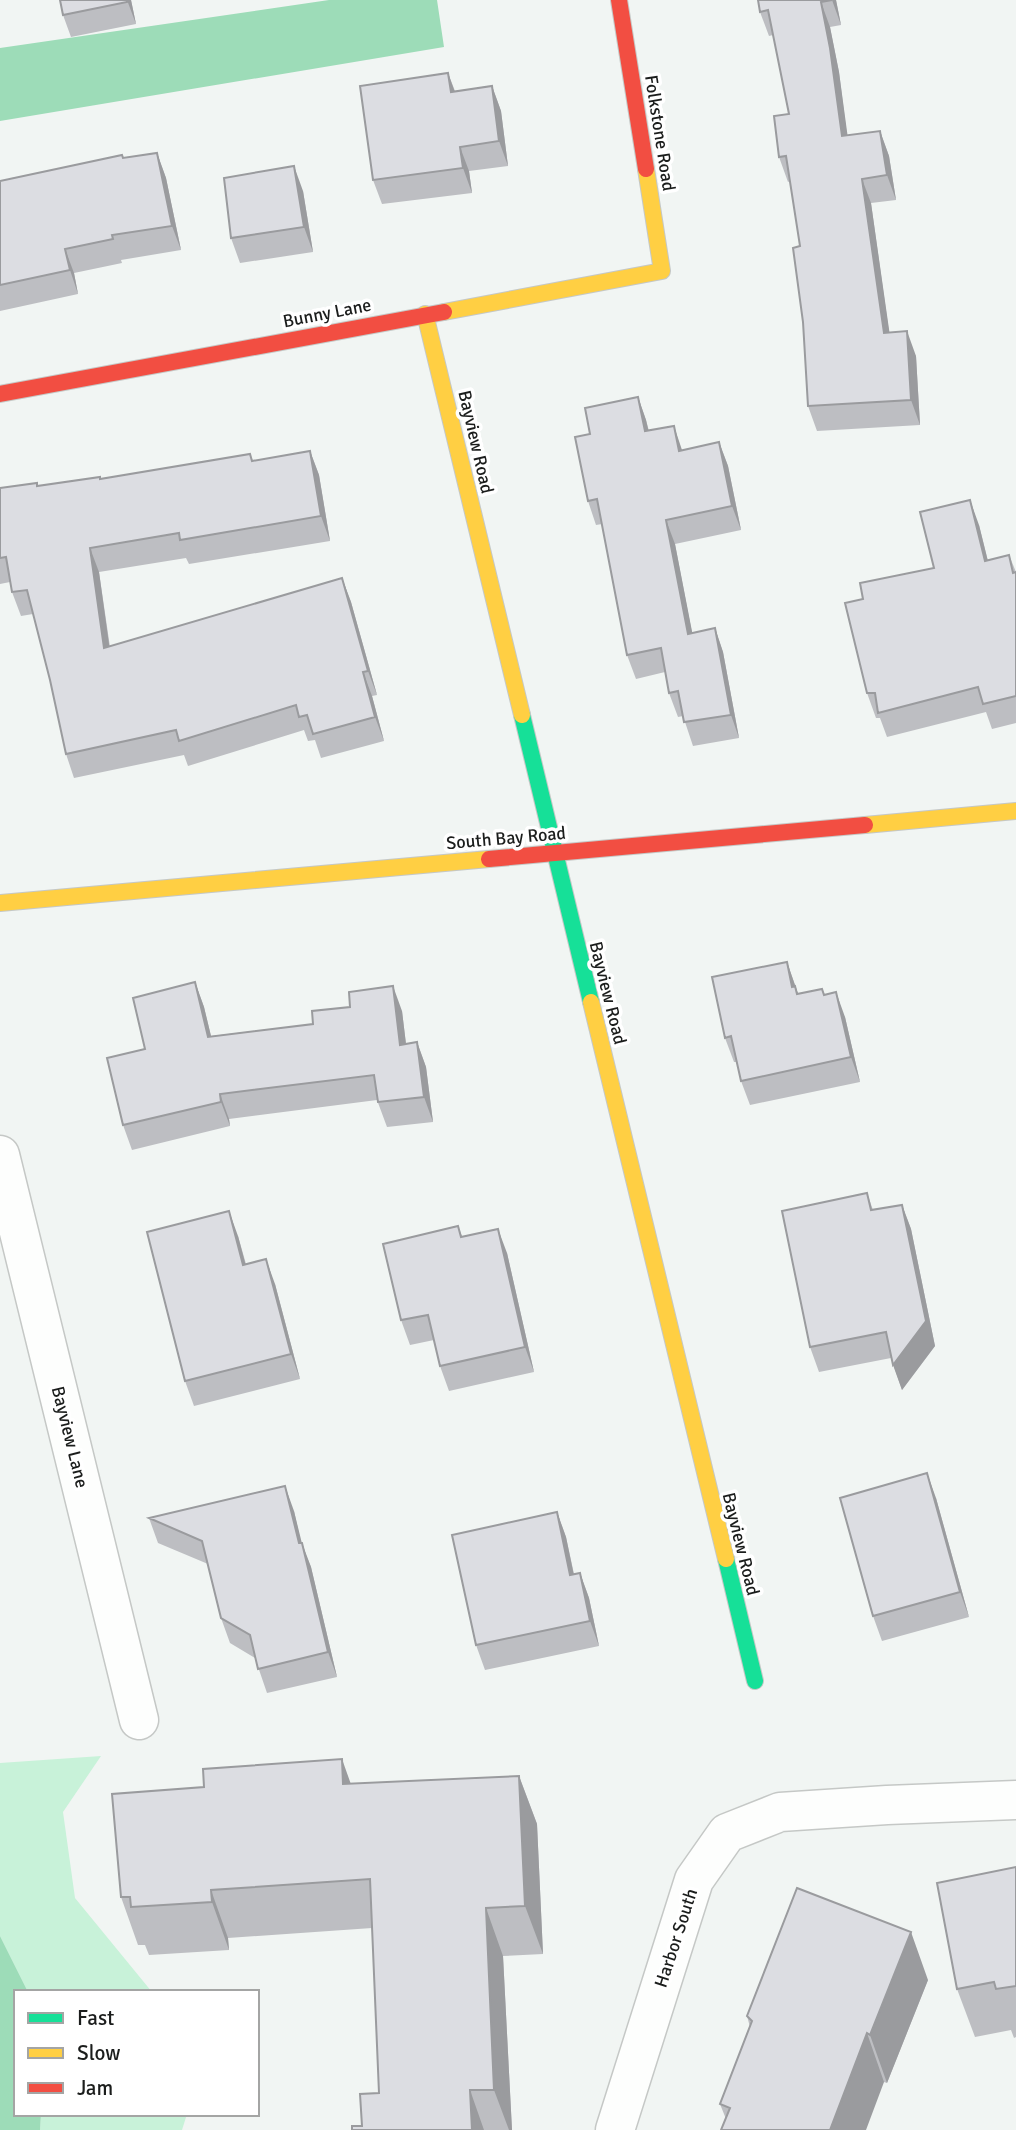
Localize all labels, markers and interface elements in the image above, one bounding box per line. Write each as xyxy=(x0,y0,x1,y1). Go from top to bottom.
street label: Folkstone Road xyxy=(640,73,680,193)
street label: Bunny Lane xyxy=(281,294,373,332)
street label: Bayview Road xyxy=(453,388,499,496)
street label: South Bay Road xyxy=(445,822,567,854)
street label: Bayview Road xyxy=(585,939,631,1047)
street label: Bayview Lane xyxy=(47,1384,93,1490)
street label: Bayview Road xyxy=(718,1490,764,1598)
street label: Harbor South xyxy=(650,1886,702,1990)
legend xyxy=(14,1990,259,2116)
text: Fast xyxy=(77,2005,114,2031)
text: Slow xyxy=(77,2040,121,2066)
text: Jam xyxy=(77,2075,113,2101)

